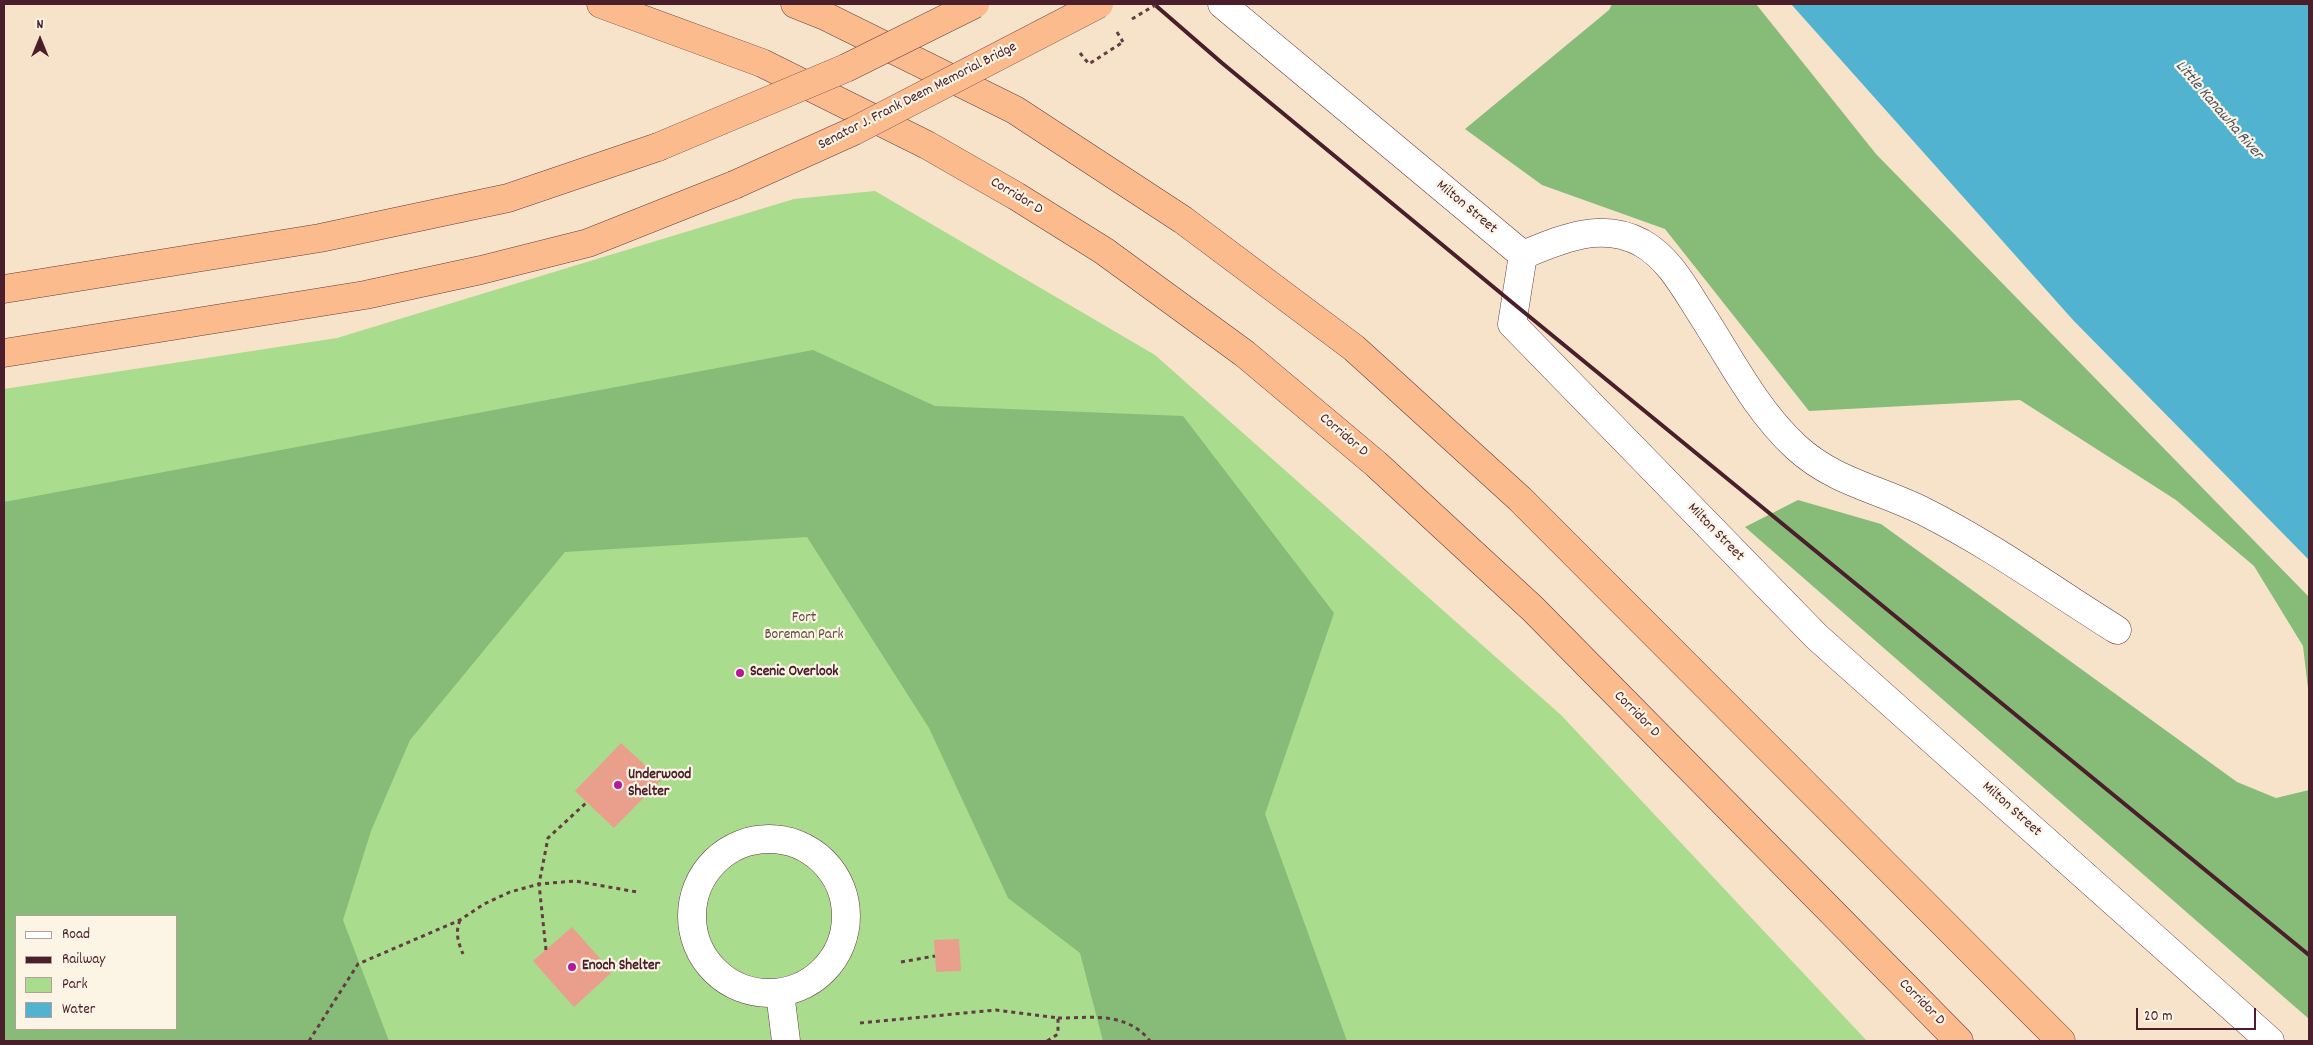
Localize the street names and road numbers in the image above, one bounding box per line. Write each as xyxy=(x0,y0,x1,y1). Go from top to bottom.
street label: Senator J. Frank Deem Memorial Bridge xyxy=(816,39,1020,155)
street label: Corridor D xyxy=(986,174,1046,220)
street label: Milton Street xyxy=(1432,177,1500,239)
street label: Corridor D xyxy=(1315,410,1371,462)
street label: Milton Street xyxy=(1683,500,1747,566)
street label: Corridor D xyxy=(1609,688,1663,742)
street label: Milton Street xyxy=(1977,779,2045,841)
street label: Corridor D xyxy=(1894,976,1948,1030)

